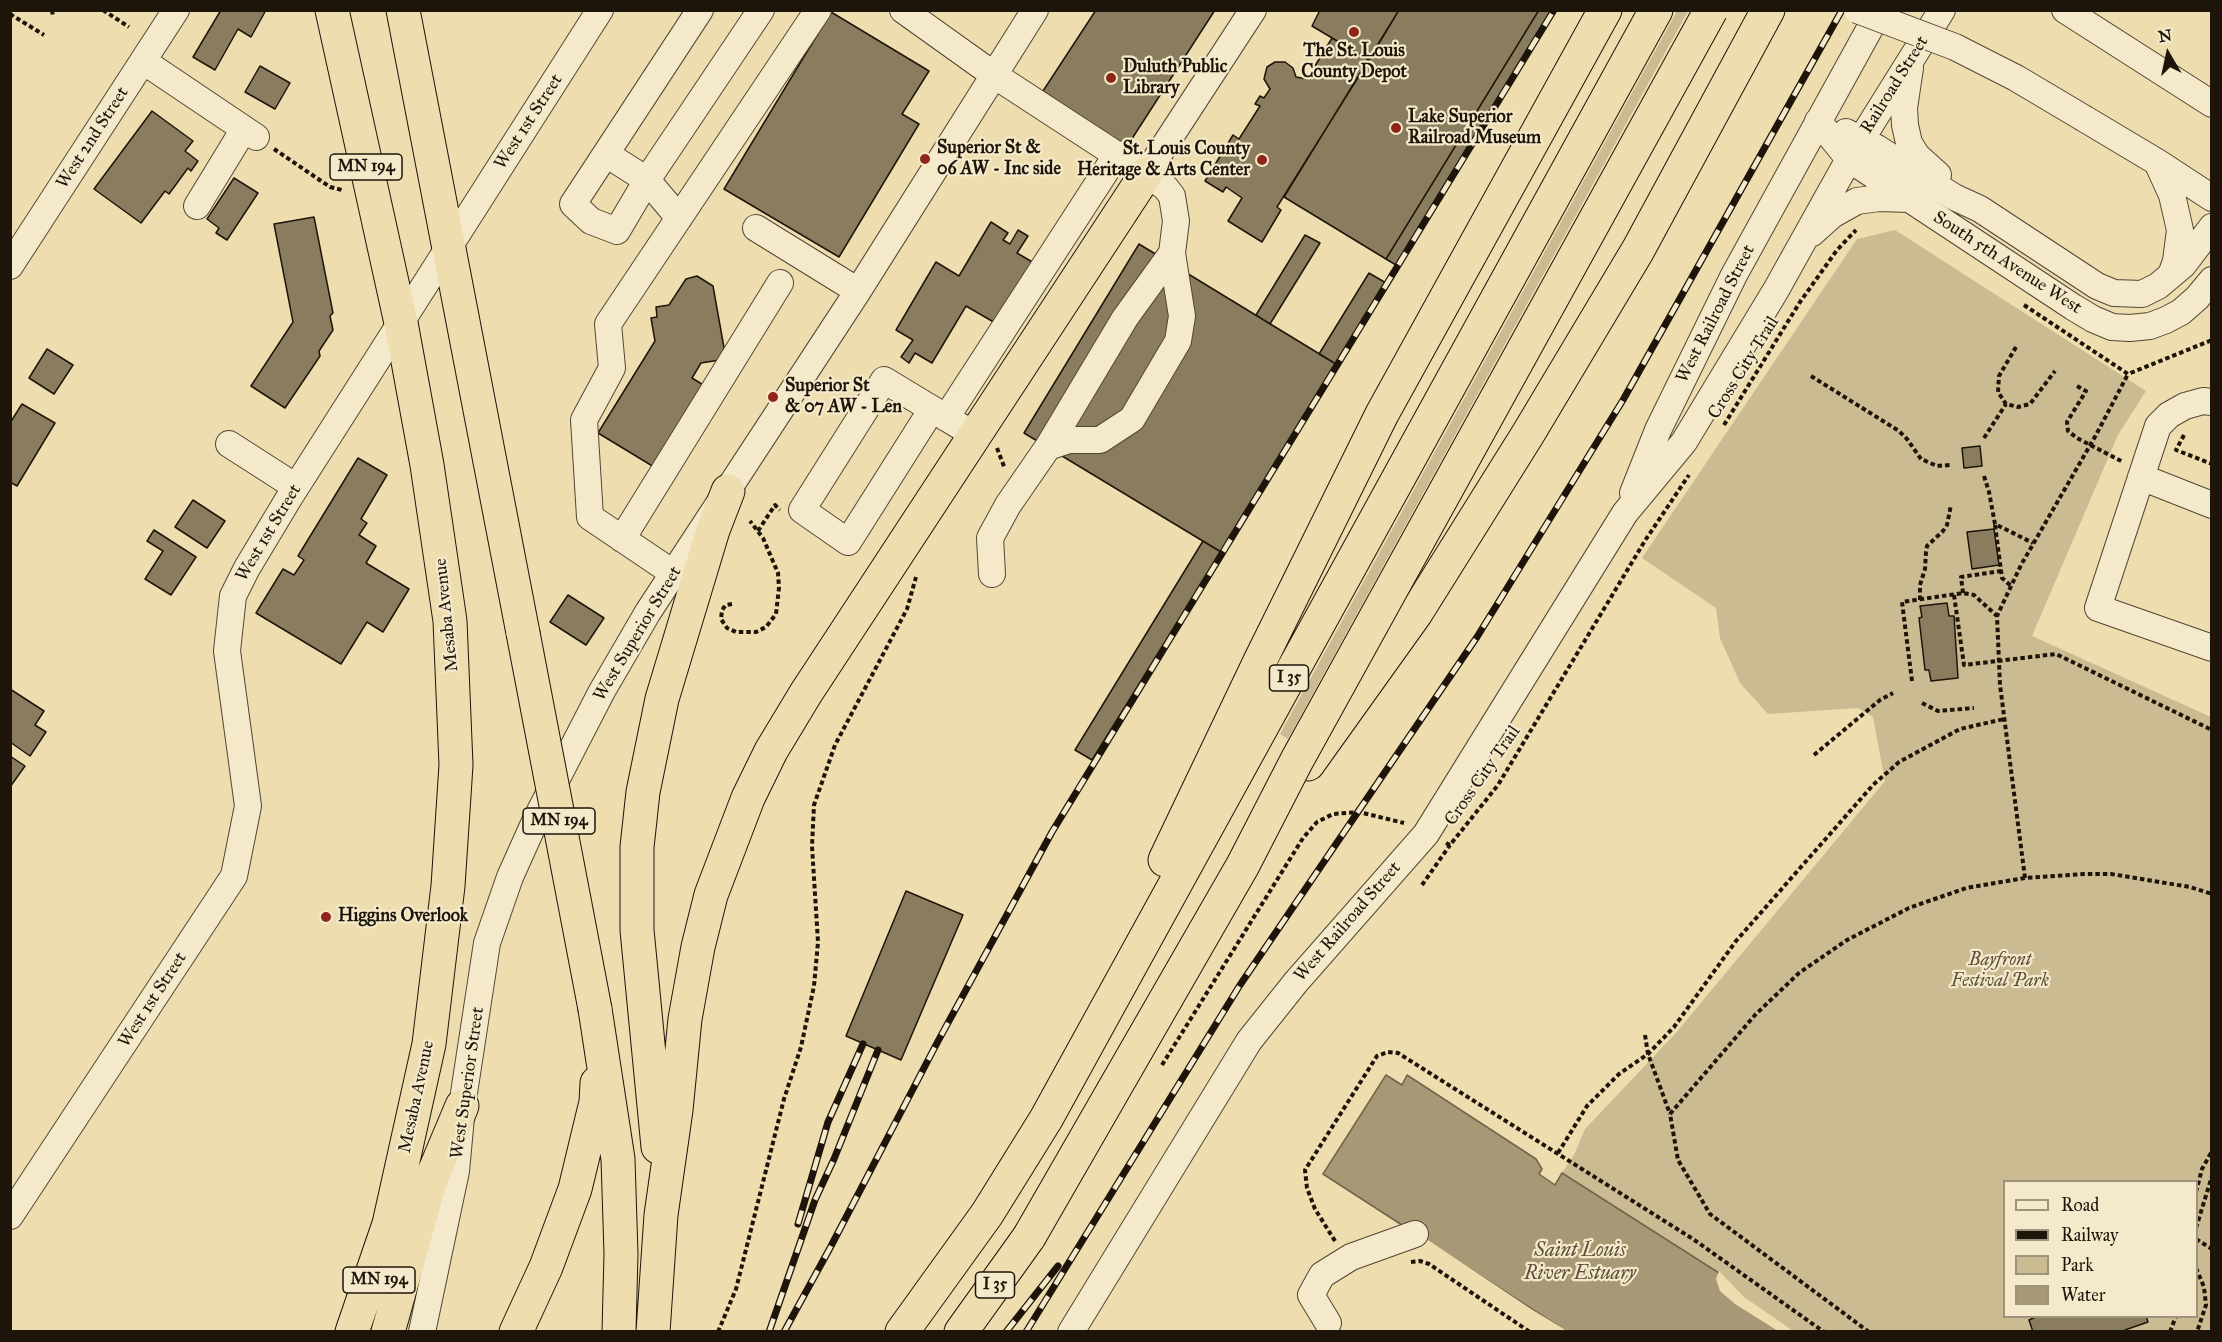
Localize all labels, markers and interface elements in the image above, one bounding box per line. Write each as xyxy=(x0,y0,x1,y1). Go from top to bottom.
north arrow xyxy=(2138,24,2198,84)
marker: The St. Louis County Depot xyxy=(1347,25,1361,39)
text: N xyxy=(2157,25,2173,46)
street label: Railroad Street xyxy=(1856,32,1934,138)
place label: The St. Louis County Depot xyxy=(1301,41,1407,84)
place label: Duluth Public Library xyxy=(1123,57,1227,100)
street label: West 1st Street xyxy=(490,70,568,174)
marker: Duluth Public Library xyxy=(1104,71,1118,85)
street label: West 2nd Street xyxy=(52,83,134,193)
place label: Lake Superior Railroad Museum xyxy=(1408,107,1541,150)
marker: Lake Superior Railroad Museum xyxy=(1389,121,1403,135)
place label: Superior St & 06 AW - Inc side xyxy=(937,138,1061,180)
place label: St. Louis County Heritage & Arts Center xyxy=(1077,139,1250,182)
marker: Superior St & 06 AW - Inc side xyxy=(918,152,932,166)
marker: St. Louis County Heritage & Arts Center xyxy=(1255,153,1269,167)
road number: MN 194 xyxy=(330,154,402,180)
street label: South 5th Avenue West xyxy=(1929,207,2085,319)
street label: West Railroad Street xyxy=(1672,241,1760,387)
street label: Cross City Trail xyxy=(1704,313,1784,423)
place label: Superior St & 07 AW - Len xyxy=(785,376,902,418)
marker: Superior St & 07 AW - Len xyxy=(766,390,780,404)
street label: West 1st Street xyxy=(232,481,306,585)
street label: Mesaba Avenue xyxy=(430,557,464,673)
street label: West Superior Street xyxy=(589,563,687,705)
road number: I 35 xyxy=(1270,665,1308,691)
street label: Cross City Trail xyxy=(1441,722,1525,830)
road number: MN 194 xyxy=(523,808,595,834)
street label: West Railroad Street xyxy=(1290,858,1406,986)
place label: Higgins Overlook xyxy=(338,906,468,928)
marker: Higgins Overlook xyxy=(319,910,333,924)
street label: West 1st Street xyxy=(114,948,192,1052)
park label: Bayfront Festival Park xyxy=(1951,950,2049,992)
street label: West Superior Street xyxy=(447,1006,489,1160)
street label: Mesaba Avenue xyxy=(395,1039,439,1155)
legend xyxy=(2003,1180,2198,1318)
text: Road xyxy=(2061,1194,2099,1216)
text: Railway xyxy=(2061,1224,2118,1246)
water label: Saint Louis River Estuary xyxy=(1524,1239,1636,1286)
text: Park xyxy=(2061,1254,2094,1276)
road number: MN 194 xyxy=(343,1267,415,1293)
road number: I 35 xyxy=(976,1272,1014,1298)
text: Water xyxy=(2061,1284,2105,1306)

